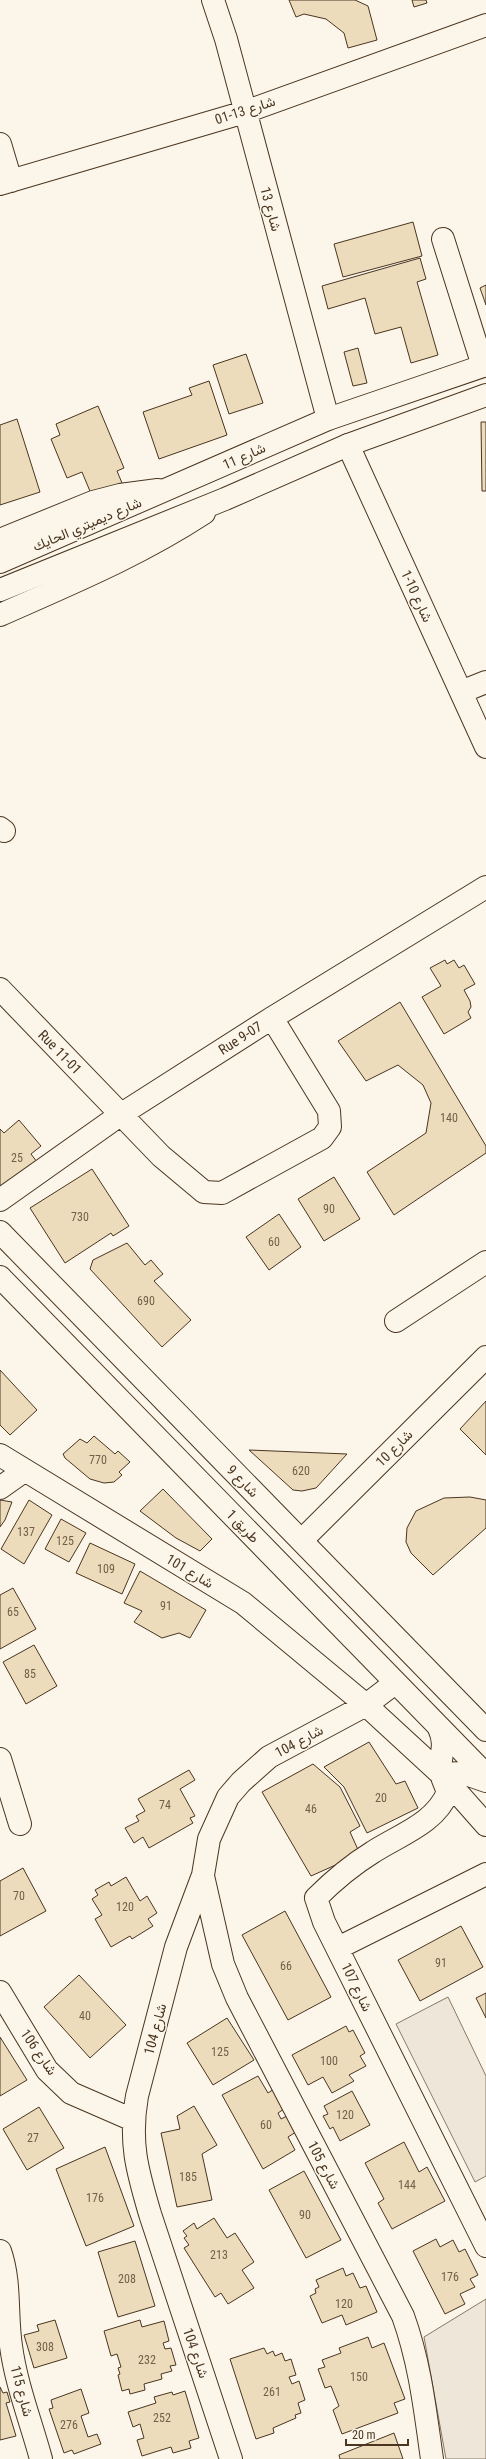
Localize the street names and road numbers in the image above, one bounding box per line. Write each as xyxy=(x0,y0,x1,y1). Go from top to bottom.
street label: شارع 13-01 xyxy=(213,93,278,130)
street label: شارع 13 xyxy=(255,185,285,234)
street label: شارع 11 xyxy=(220,439,269,475)
street label: شارع ديميتري الحايك xyxy=(30,494,145,558)
street label: شارع 10-1 xyxy=(395,567,436,626)
street label: Rue 9-07 xyxy=(215,1018,265,1058)
street label: Rue 11-01 xyxy=(35,1027,85,1077)
street label: شارع 10 xyxy=(372,1426,418,1472)
street label: شارع 9 xyxy=(222,1462,262,1502)
street label: طريق 1 xyxy=(223,1506,263,1547)
street label: شارع 101 xyxy=(162,1551,216,1594)
street label: شارع 104 xyxy=(272,1722,327,1763)
street label: شارع 107 xyxy=(336,1960,376,2015)
street label: شارع 104 xyxy=(141,2002,172,2057)
street label: شارع 106 xyxy=(15,2026,60,2080)
street label: شارع 105 xyxy=(302,2138,343,2193)
street label: شارع 104 xyxy=(177,2326,212,2381)
street label: شارع 115 xyxy=(5,2364,36,2419)

